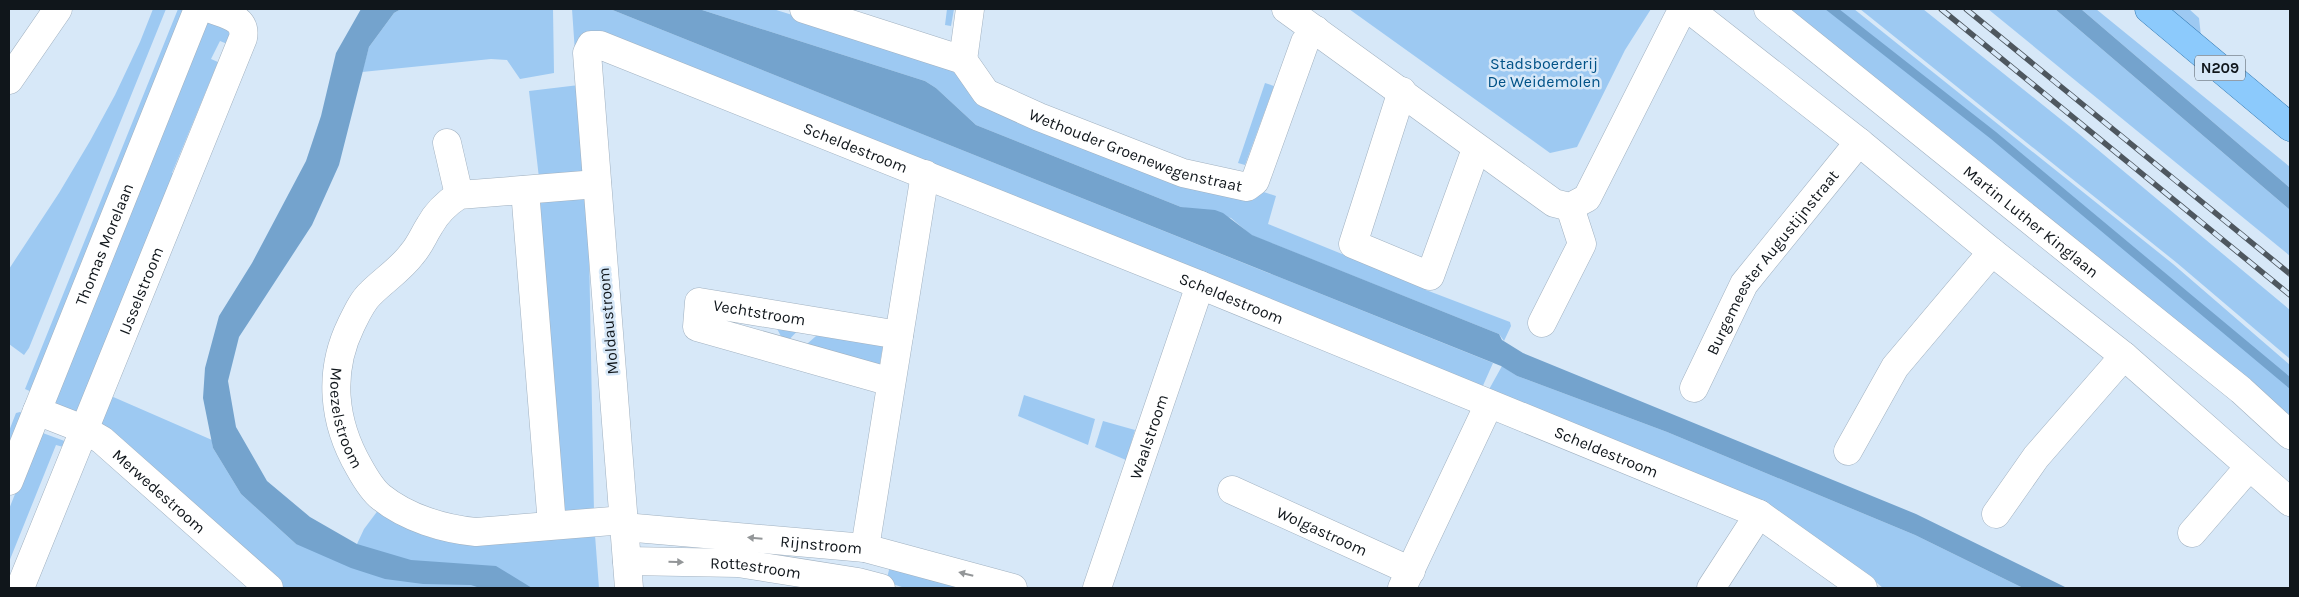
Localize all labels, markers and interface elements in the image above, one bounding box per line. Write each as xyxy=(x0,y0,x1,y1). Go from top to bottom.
park label: Stadsboerderij De Weidemolen xyxy=(1487,54,1601,91)
road number: N209 xyxy=(2195,56,2245,80)
street label: Wethouder Groenewegenstraat xyxy=(1026,104,1244,195)
street label: Scheldestroom xyxy=(801,118,911,177)
street label: Martin Luther Kinglaan xyxy=(1960,161,2103,281)
street label: Burgemeester Augustijnstraat xyxy=(1702,166,1842,358)
street label: Thomas Morelaan xyxy=(71,180,137,308)
street label: IJsselstroom xyxy=(114,244,167,337)
street label: Moldaustroom xyxy=(594,267,622,375)
street label: Scheldestroom xyxy=(1177,268,1286,328)
street label: Vechtstroom xyxy=(712,295,807,329)
street label: Moezelstroom xyxy=(327,367,367,472)
street label: Waalstroom xyxy=(1125,392,1172,482)
street label: Scheldestroom xyxy=(1552,422,1661,481)
street label: Merwedestroom xyxy=(109,445,210,537)
street label: Wolgastroom xyxy=(1274,502,1371,560)
street label: Rijnstroom xyxy=(780,531,863,557)
one-way arrow xyxy=(746,534,762,542)
street label: Rottestroom xyxy=(710,553,802,582)
one-way arrow xyxy=(668,558,684,566)
one-way arrow xyxy=(958,570,973,578)

